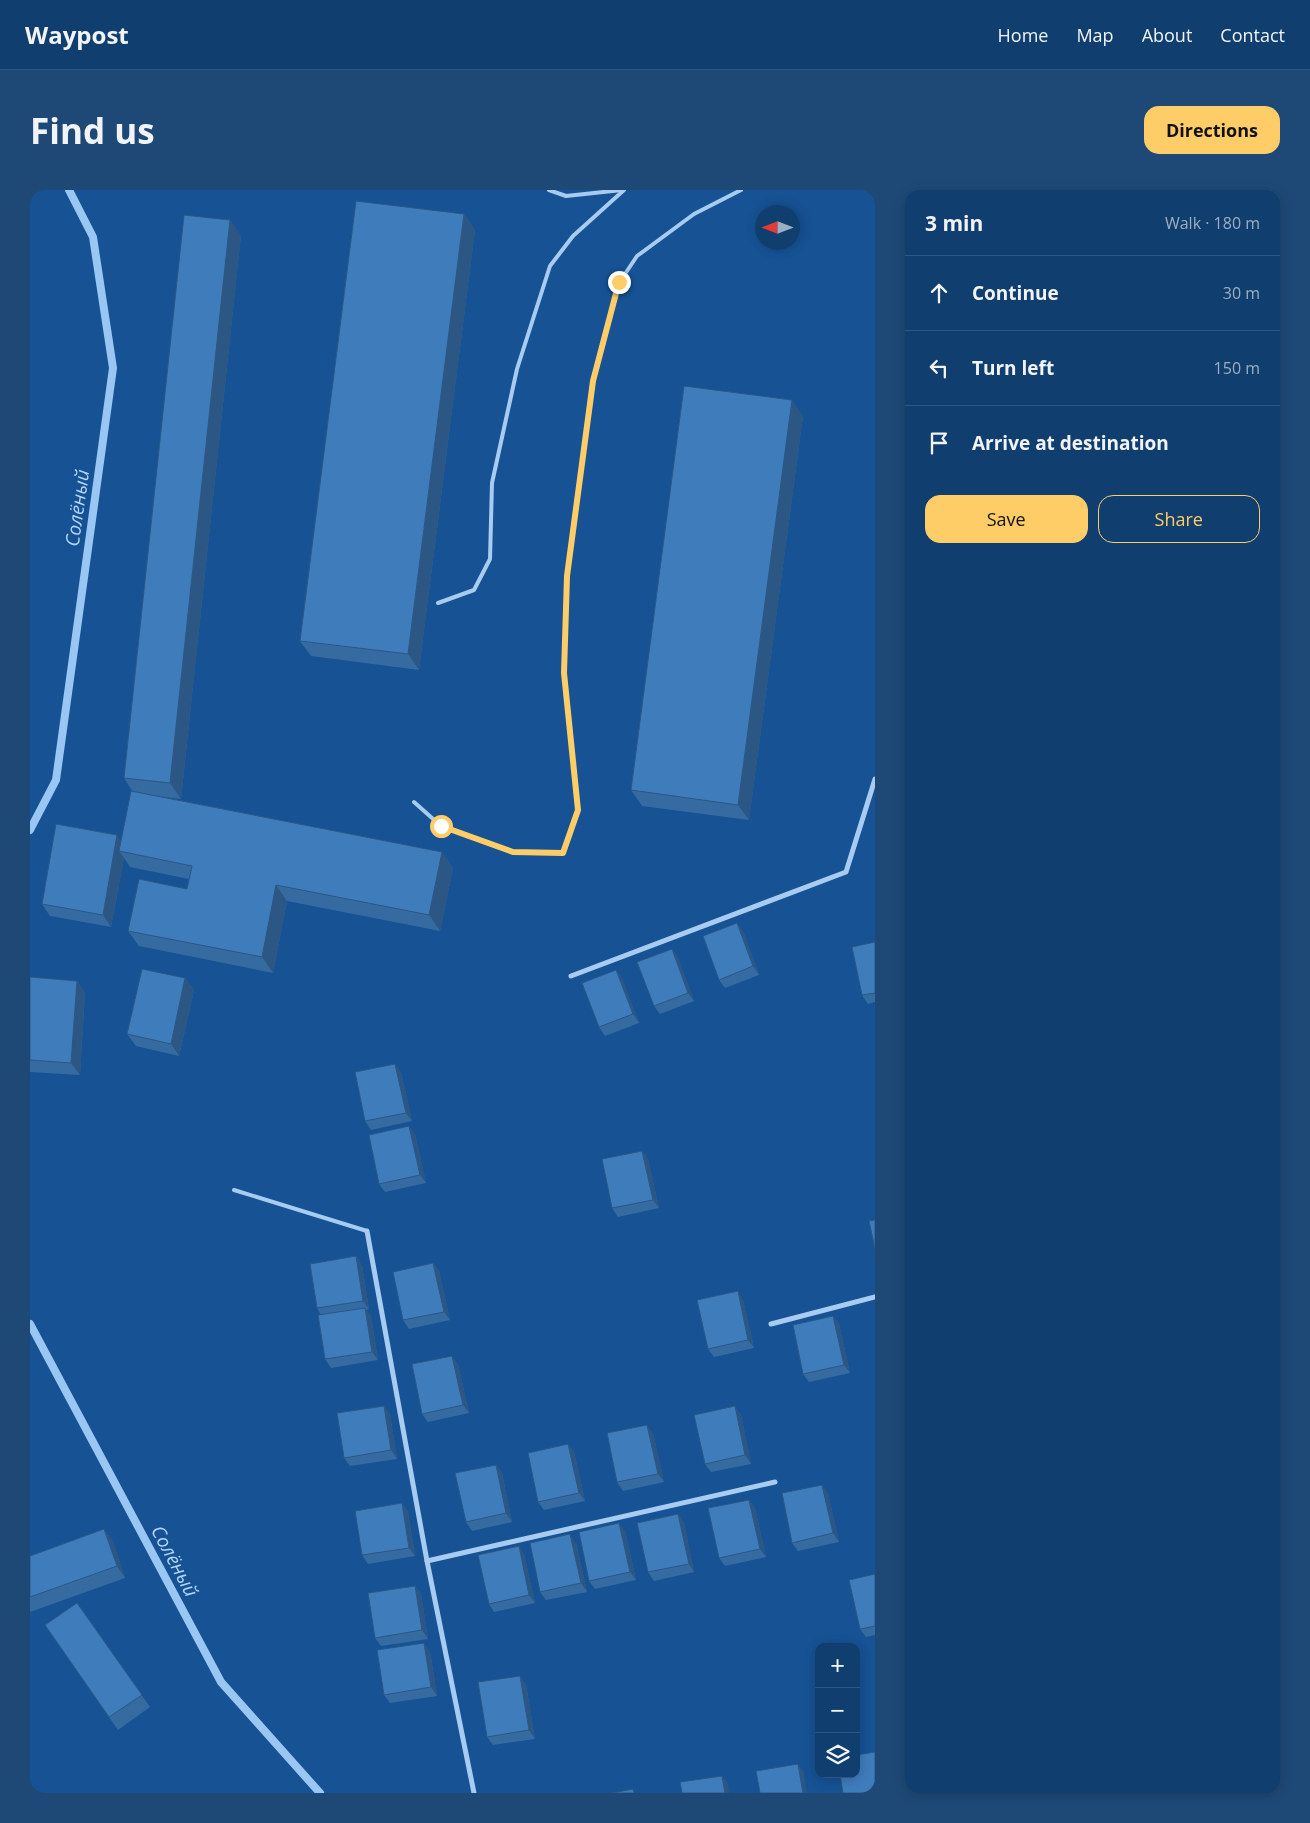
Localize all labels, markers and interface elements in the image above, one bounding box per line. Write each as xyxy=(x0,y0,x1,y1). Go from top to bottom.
text: Waypost xyxy=(25,18,129,51)
text: Home xyxy=(998,23,1048,47)
text: Map xyxy=(1076,23,1114,47)
text: About xyxy=(1142,23,1192,47)
text: Contact xyxy=(1220,23,1285,47)
button: Directions xyxy=(1144,106,1280,154)
text: Find us xyxy=(30,107,155,154)
north arrow xyxy=(755,205,800,250)
text: 3 min xyxy=(925,209,983,237)
text: Walk · 180 m xyxy=(1165,212,1260,234)
route end xyxy=(608,271,631,294)
icon: ahead xyxy=(925,279,953,307)
text: Continue xyxy=(972,280,1059,306)
text: 30 m xyxy=(1223,282,1260,304)
icon: left xyxy=(925,354,953,382)
text: Turn left xyxy=(972,355,1054,381)
text: 150 m xyxy=(1214,357,1260,379)
icon: arrive xyxy=(925,429,953,457)
text: Arrive at destination xyxy=(972,430,1169,456)
water label: Солёный xyxy=(59,468,95,548)
button: Save xyxy=(925,495,1088,543)
button: Share xyxy=(1098,495,1260,543)
route start xyxy=(430,815,453,838)
water label: Солёный xyxy=(145,1521,205,1601)
map controls xyxy=(815,1643,860,1778)
button: + xyxy=(815,1643,860,1688)
button: − xyxy=(815,1688,860,1733)
button: layers xyxy=(815,1733,860,1778)

